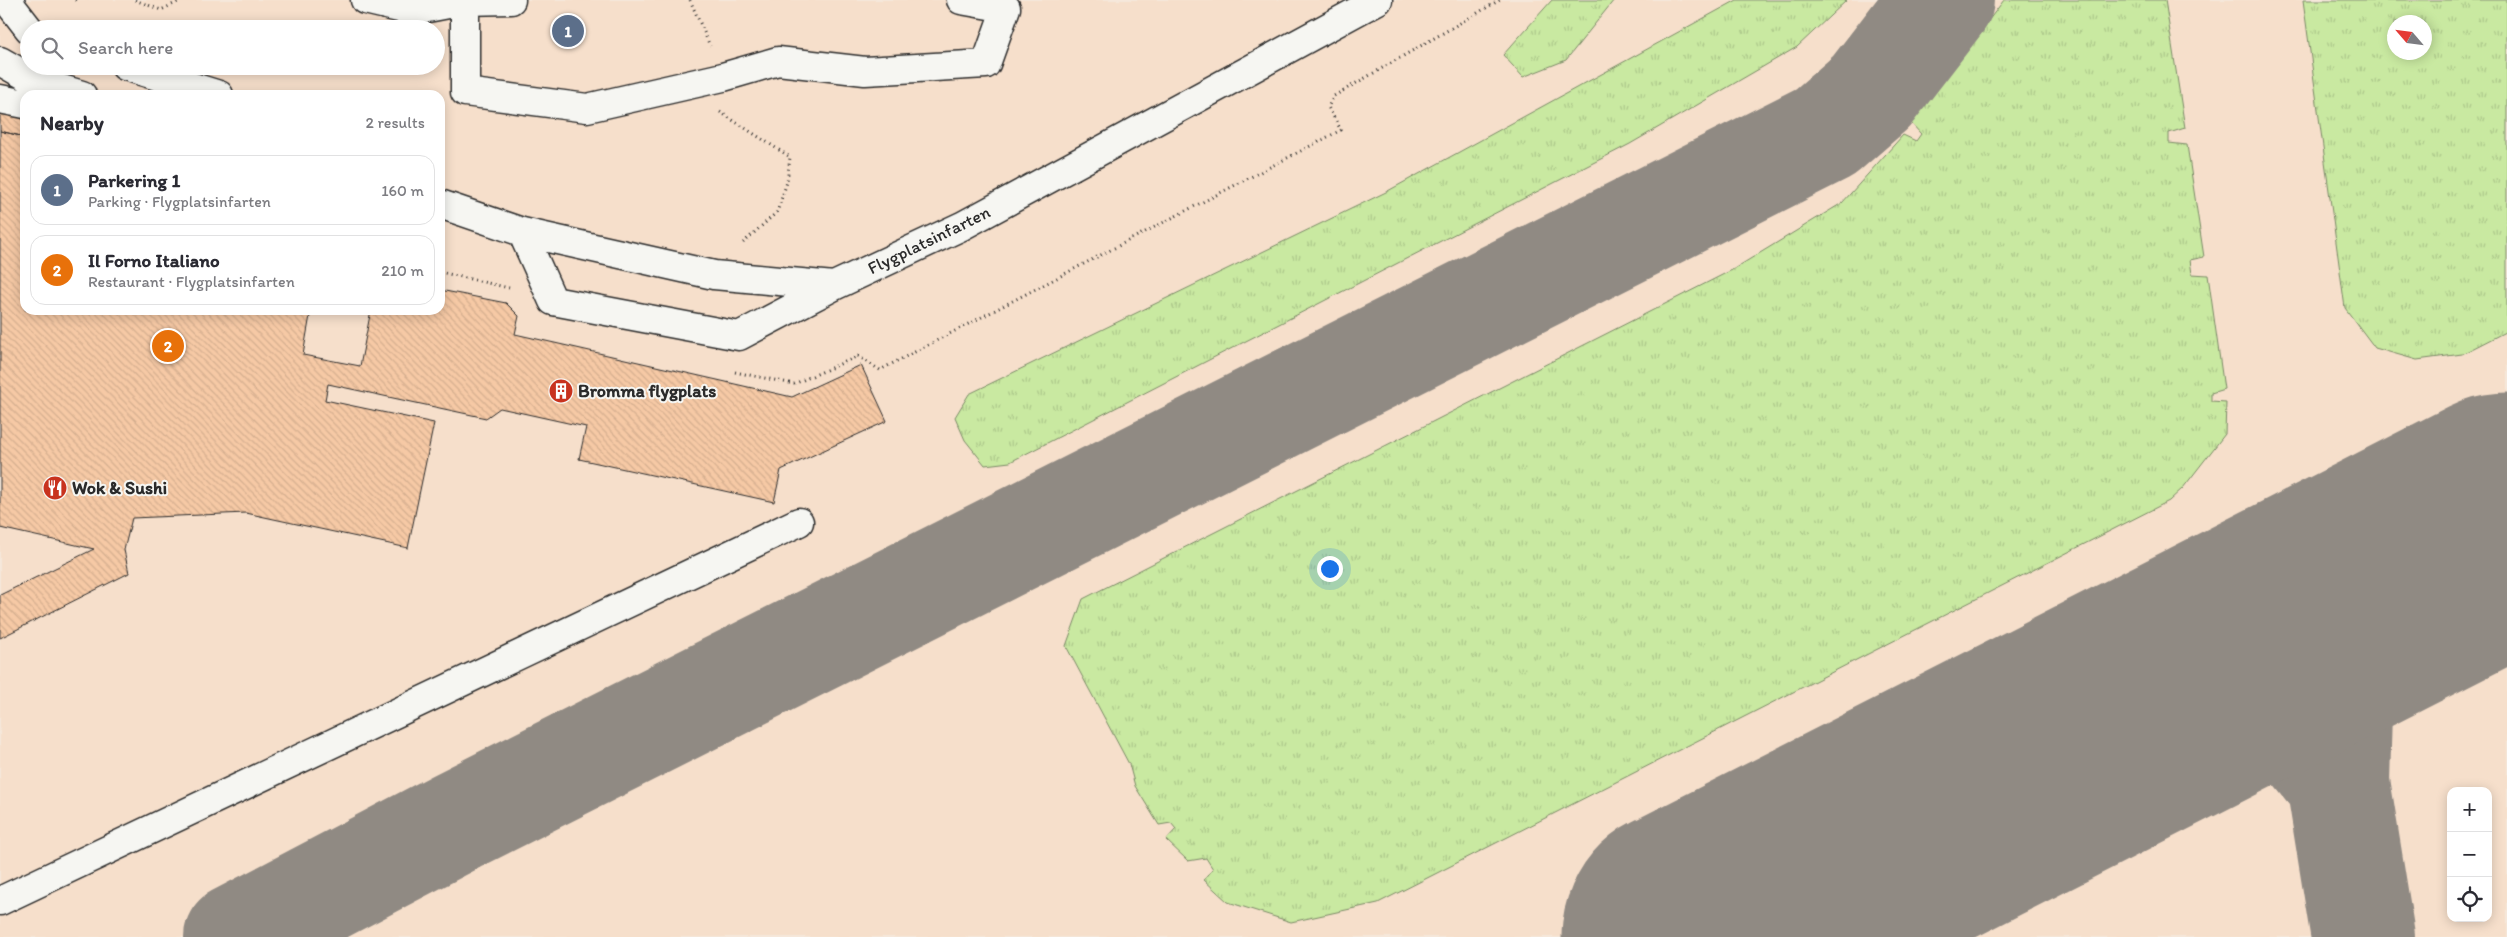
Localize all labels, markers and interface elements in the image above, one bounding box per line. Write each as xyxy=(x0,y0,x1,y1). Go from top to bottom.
pin: 1 xyxy=(552,12,584,50)
north arrow xyxy=(2387,15,2432,60)
search box xyxy=(20,20,445,75)
icon: search xyxy=(38,34,66,62)
text: Search here xyxy=(78,36,173,59)
text: Nearby xyxy=(40,110,104,135)
text: 2 results xyxy=(365,113,425,132)
text: Parkering 1 xyxy=(88,169,180,192)
text: 1 xyxy=(53,181,61,200)
text: 160 m xyxy=(381,181,424,200)
text: Parking · Flygplatsinfarten xyxy=(88,192,271,211)
street label: Flygplatsinfarten xyxy=(864,201,994,279)
text: Il Forno Italiano xyxy=(88,249,220,272)
text: 2 xyxy=(53,261,61,280)
text: 210 m xyxy=(381,261,424,280)
text: Restaurant · Flygplatsinfarten xyxy=(88,272,295,291)
pin: 2 xyxy=(152,327,184,365)
building icon: Bromma flygplats xyxy=(548,378,574,404)
place label: Bromma flygplats xyxy=(578,380,716,402)
restaurant icon: Wok & Sushi xyxy=(42,475,68,501)
place label: Wok & Sushi xyxy=(72,477,167,499)
your location xyxy=(1317,556,1343,582)
map controls xyxy=(2447,787,2492,922)
button: + xyxy=(2447,787,2492,832)
button: − xyxy=(2447,832,2492,877)
button: locate xyxy=(2447,877,2492,922)

